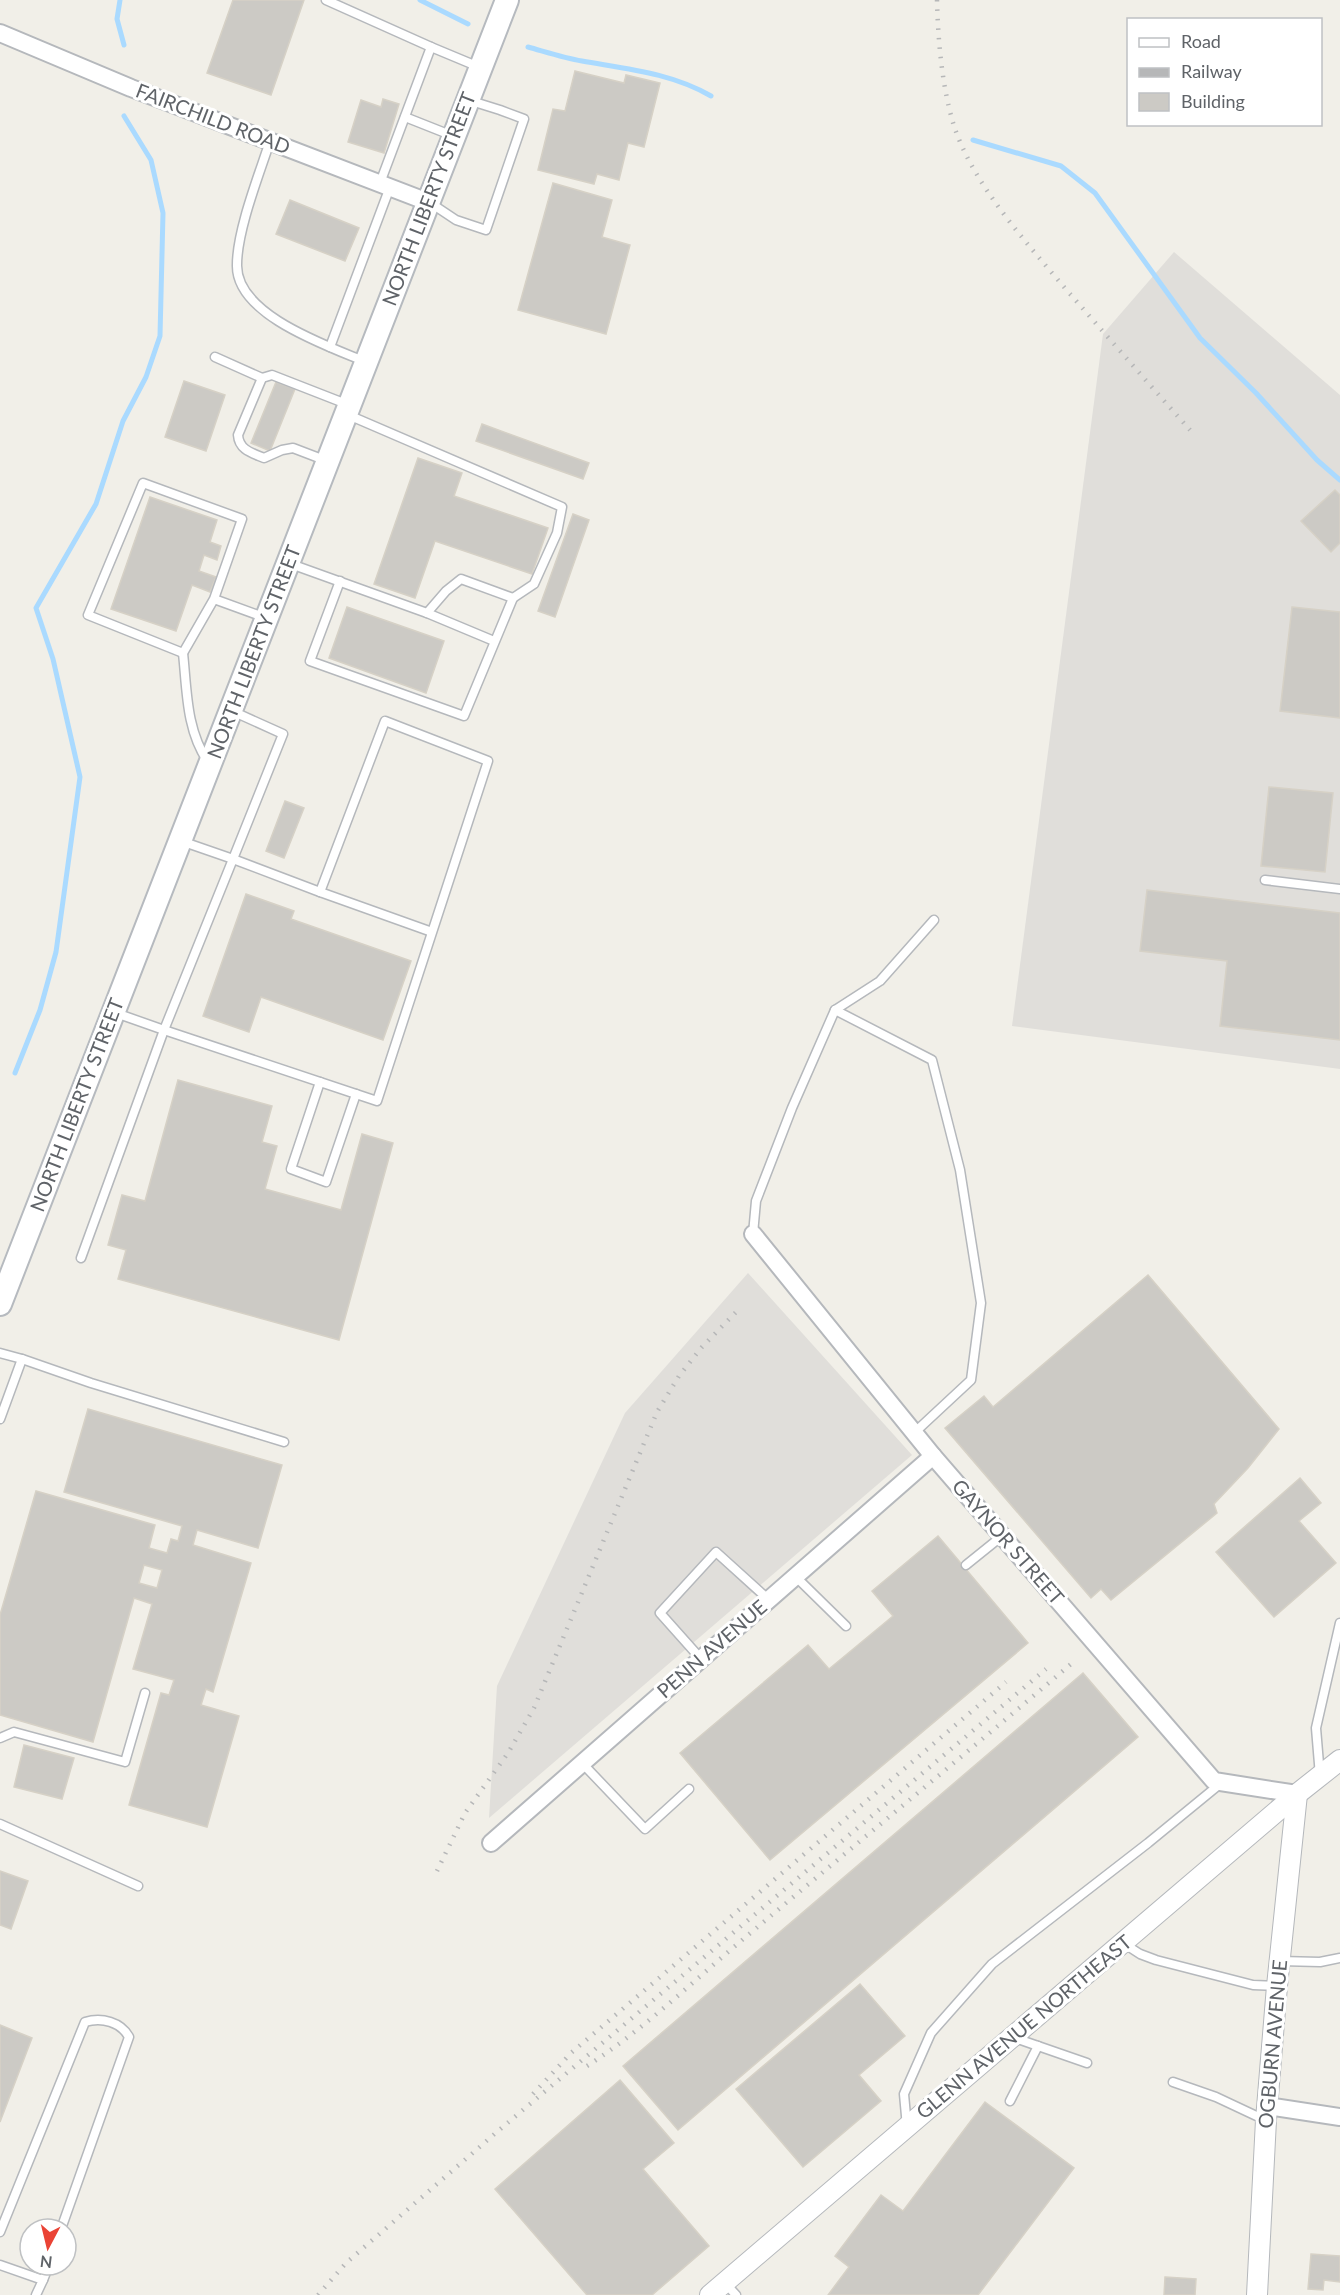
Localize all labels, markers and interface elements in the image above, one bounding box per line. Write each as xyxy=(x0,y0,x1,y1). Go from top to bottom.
legend xyxy=(1127,18,1322,126)
text: Road xyxy=(1181,30,1221,52)
text: Railway xyxy=(1181,60,1242,82)
street label: FAIRCHILD ROAD xyxy=(133,78,294,159)
street label: NORTH LIBERTY STREET xyxy=(376,88,480,309)
text: Building xyxy=(1181,90,1245,112)
street label: NORTH LIBERTY STREET xyxy=(201,541,305,762)
street label: NORTH LIBERTY STREET xyxy=(24,994,128,1215)
street label: GAYNOR STREET xyxy=(948,1474,1070,1609)
street label: PENN AVENUE xyxy=(652,1594,771,1702)
street label: GLENN AVENUE NORTHEAST xyxy=(911,1929,1136,2123)
street label: OGBURN AVENUE xyxy=(1253,1958,1291,2129)
north arrow xyxy=(18,2217,78,2277)
text: N xyxy=(39,2252,53,2273)

